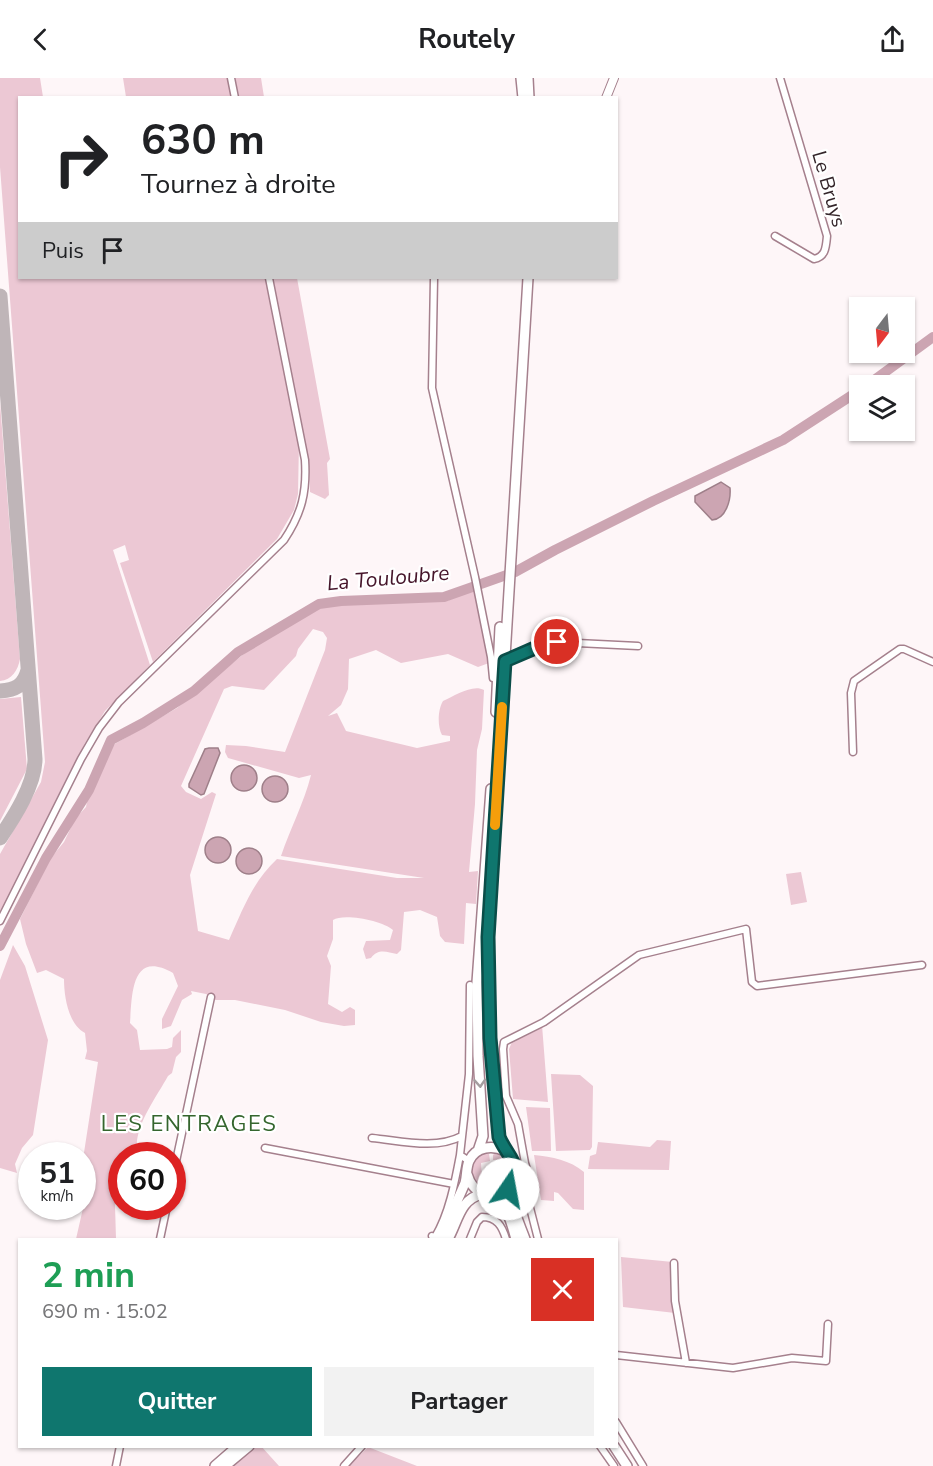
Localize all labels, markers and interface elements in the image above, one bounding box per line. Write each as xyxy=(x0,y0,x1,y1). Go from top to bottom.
text: Routely xyxy=(418,21,515,58)
icon: back xyxy=(24,23,57,56)
icon: share xyxy=(876,23,909,56)
text: 630 m xyxy=(141,112,265,169)
icon: right xyxy=(42,120,120,198)
street label: Le Bruys xyxy=(805,148,853,230)
text: Tournez à droite xyxy=(141,166,336,203)
icon: arrive xyxy=(96,234,129,267)
text: Puis xyxy=(42,236,84,266)
north arrow xyxy=(849,297,915,363)
map controls xyxy=(849,297,915,441)
button: layers xyxy=(849,375,915,441)
water label: La Touloubre xyxy=(326,559,450,597)
pin xyxy=(531,616,582,667)
icon: arrive xyxy=(540,625,573,658)
one-way arrow xyxy=(473,1078,486,1087)
district label: LES ENTRAGES xyxy=(101,1109,277,1139)
speed limit sign: 60 xyxy=(108,1142,186,1220)
text: 51 xyxy=(39,1153,75,1194)
position arrow xyxy=(476,1157,540,1221)
text: km/h xyxy=(40,1186,74,1206)
text: 2 min xyxy=(42,1251,135,1300)
button: close xyxy=(531,1258,594,1321)
text: 690 m · 15:02 xyxy=(42,1298,168,1325)
button: Quitter xyxy=(42,1367,312,1436)
button: Partager xyxy=(324,1367,594,1436)

